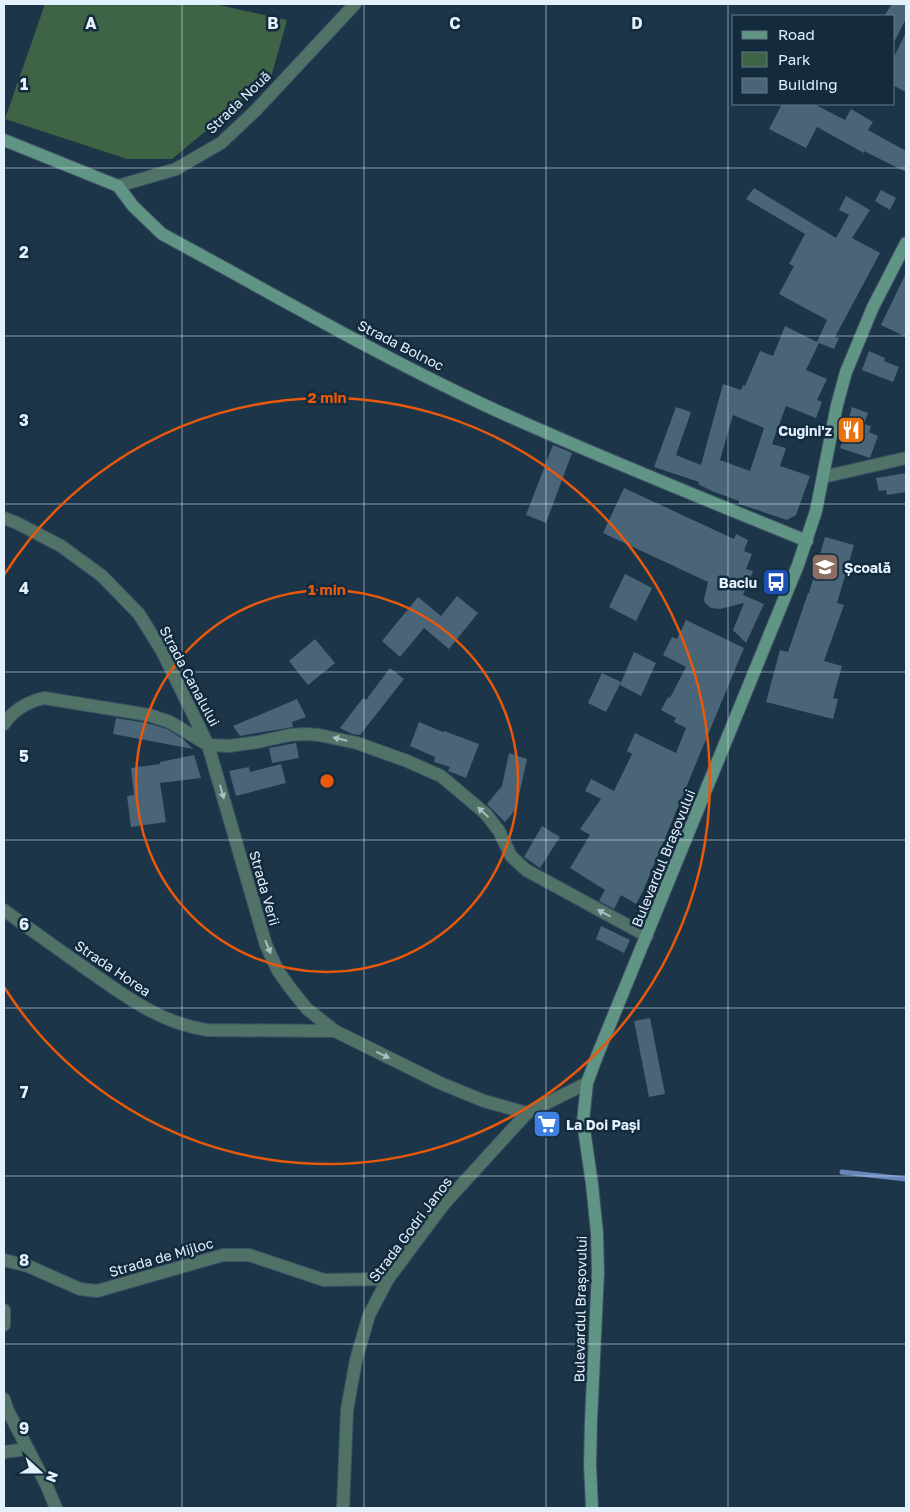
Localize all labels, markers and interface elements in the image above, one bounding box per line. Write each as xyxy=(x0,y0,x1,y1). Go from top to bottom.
text: A xyxy=(85,13,97,33)
text: B xyxy=(267,13,279,33)
text: C xyxy=(449,13,461,33)
text: D xyxy=(631,13,643,33)
legend xyxy=(732,15,895,105)
text: Road xyxy=(778,25,815,43)
text: Park xyxy=(778,50,811,68)
street label: Strada Nouă xyxy=(202,67,274,137)
text: 1 xyxy=(20,74,28,94)
text: Building xyxy=(778,75,838,93)
text: 2 xyxy=(19,242,29,262)
street label: Strada Bolnoc xyxy=(355,316,447,374)
text: 2 min xyxy=(307,388,347,406)
text: 3 xyxy=(19,410,29,430)
restaurant icon: Cugini'z xyxy=(836,415,866,445)
place label: Cugini'z xyxy=(778,422,832,439)
school or university icon: Școală xyxy=(810,552,840,582)
place label: Școală xyxy=(844,559,891,576)
bus stop icon: Baciu xyxy=(761,567,791,597)
place label: Baciu xyxy=(719,574,757,591)
text: 4 xyxy=(19,578,29,598)
text: 1 min xyxy=(308,580,346,598)
street label: Strada Canalului xyxy=(156,623,224,729)
one-way arrow xyxy=(333,735,348,743)
text: 5 xyxy=(19,746,29,766)
centre of rings xyxy=(318,772,336,790)
one-way arrow xyxy=(218,784,226,799)
street label: Bulevardul Brașovului xyxy=(628,787,698,929)
one-way arrow xyxy=(477,806,489,818)
street label: Strada Verii xyxy=(246,849,284,927)
one-way arrow xyxy=(597,908,611,917)
text: 6 xyxy=(19,914,29,934)
street label: Strada Horea xyxy=(72,936,154,1000)
one-way arrow xyxy=(265,940,272,955)
one-way arrow xyxy=(376,1051,390,1059)
text: 7 xyxy=(20,1082,29,1102)
supermarket icon: La Doi Pași xyxy=(532,1109,562,1139)
place label: La Doi Pași xyxy=(566,1116,641,1133)
street label: Strada Godri Janos xyxy=(365,1173,455,1285)
street label: Strada de Mijloc xyxy=(107,1234,215,1280)
street label: Bulevardul Brașovului xyxy=(570,1235,590,1383)
text: 8 xyxy=(19,1250,29,1270)
text: 9 xyxy=(19,1418,29,1438)
north arrow xyxy=(15,1447,65,1497)
text: N xyxy=(43,1469,62,1485)

